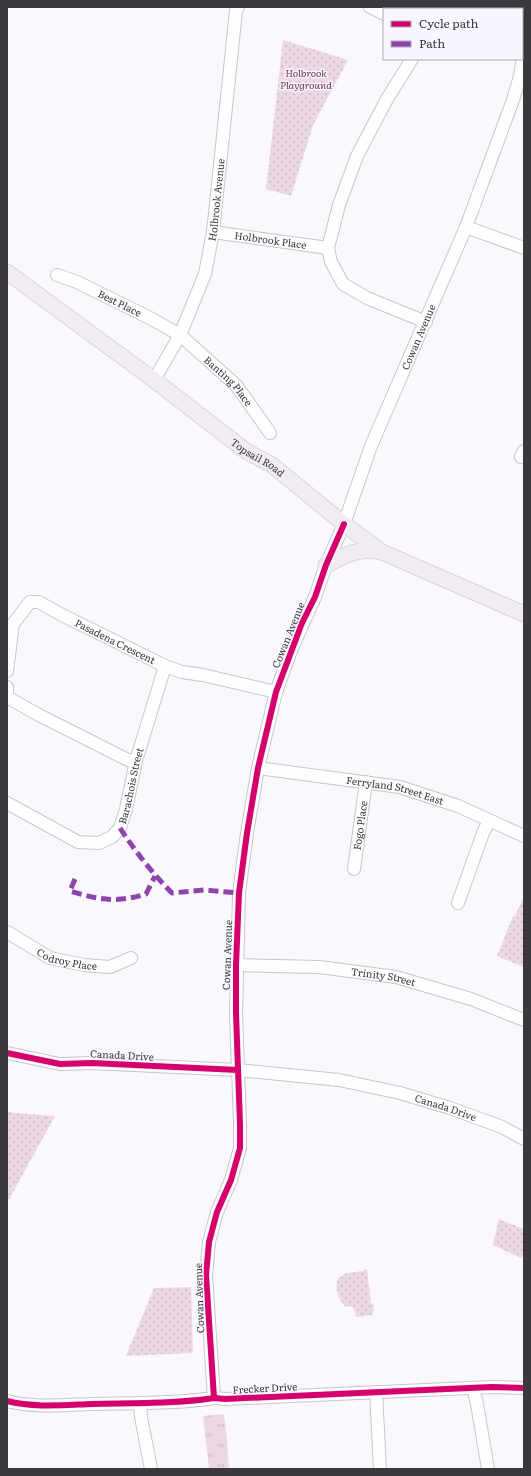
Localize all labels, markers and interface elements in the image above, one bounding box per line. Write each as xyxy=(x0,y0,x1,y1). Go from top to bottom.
legend xyxy=(383,8,523,60)
text: Cycle path xyxy=(419,14,479,32)
text: Path xyxy=(419,34,445,52)
park label: Holbrook Playground xyxy=(280,65,332,92)
street label: Holbrook Avenue xyxy=(203,158,228,242)
street label: Holbrook Place xyxy=(234,227,307,252)
street label: Best Place xyxy=(96,286,145,320)
street label: Cowan Avenue xyxy=(397,302,439,372)
street label: Banting Place xyxy=(201,352,257,409)
street label: Topsail Road xyxy=(228,434,288,480)
street label: Cowan Avenue xyxy=(267,599,308,670)
street label: Pasadena Crescent xyxy=(73,615,158,667)
street label: Barachois Street xyxy=(114,746,147,826)
street label: Ferryland Street East xyxy=(345,772,446,808)
street label: Fogo Place xyxy=(349,800,370,851)
street label: Cowan Avenue xyxy=(218,920,235,990)
street label: Codroy Place xyxy=(34,944,98,973)
street label: Trinity Street xyxy=(350,963,417,989)
street label: Canada Drive xyxy=(90,1045,154,1064)
street label: Canada Drive xyxy=(413,1090,479,1124)
street label: Cowan Avenue xyxy=(190,1263,207,1333)
street label: Frecker Drive xyxy=(232,1378,298,1397)

